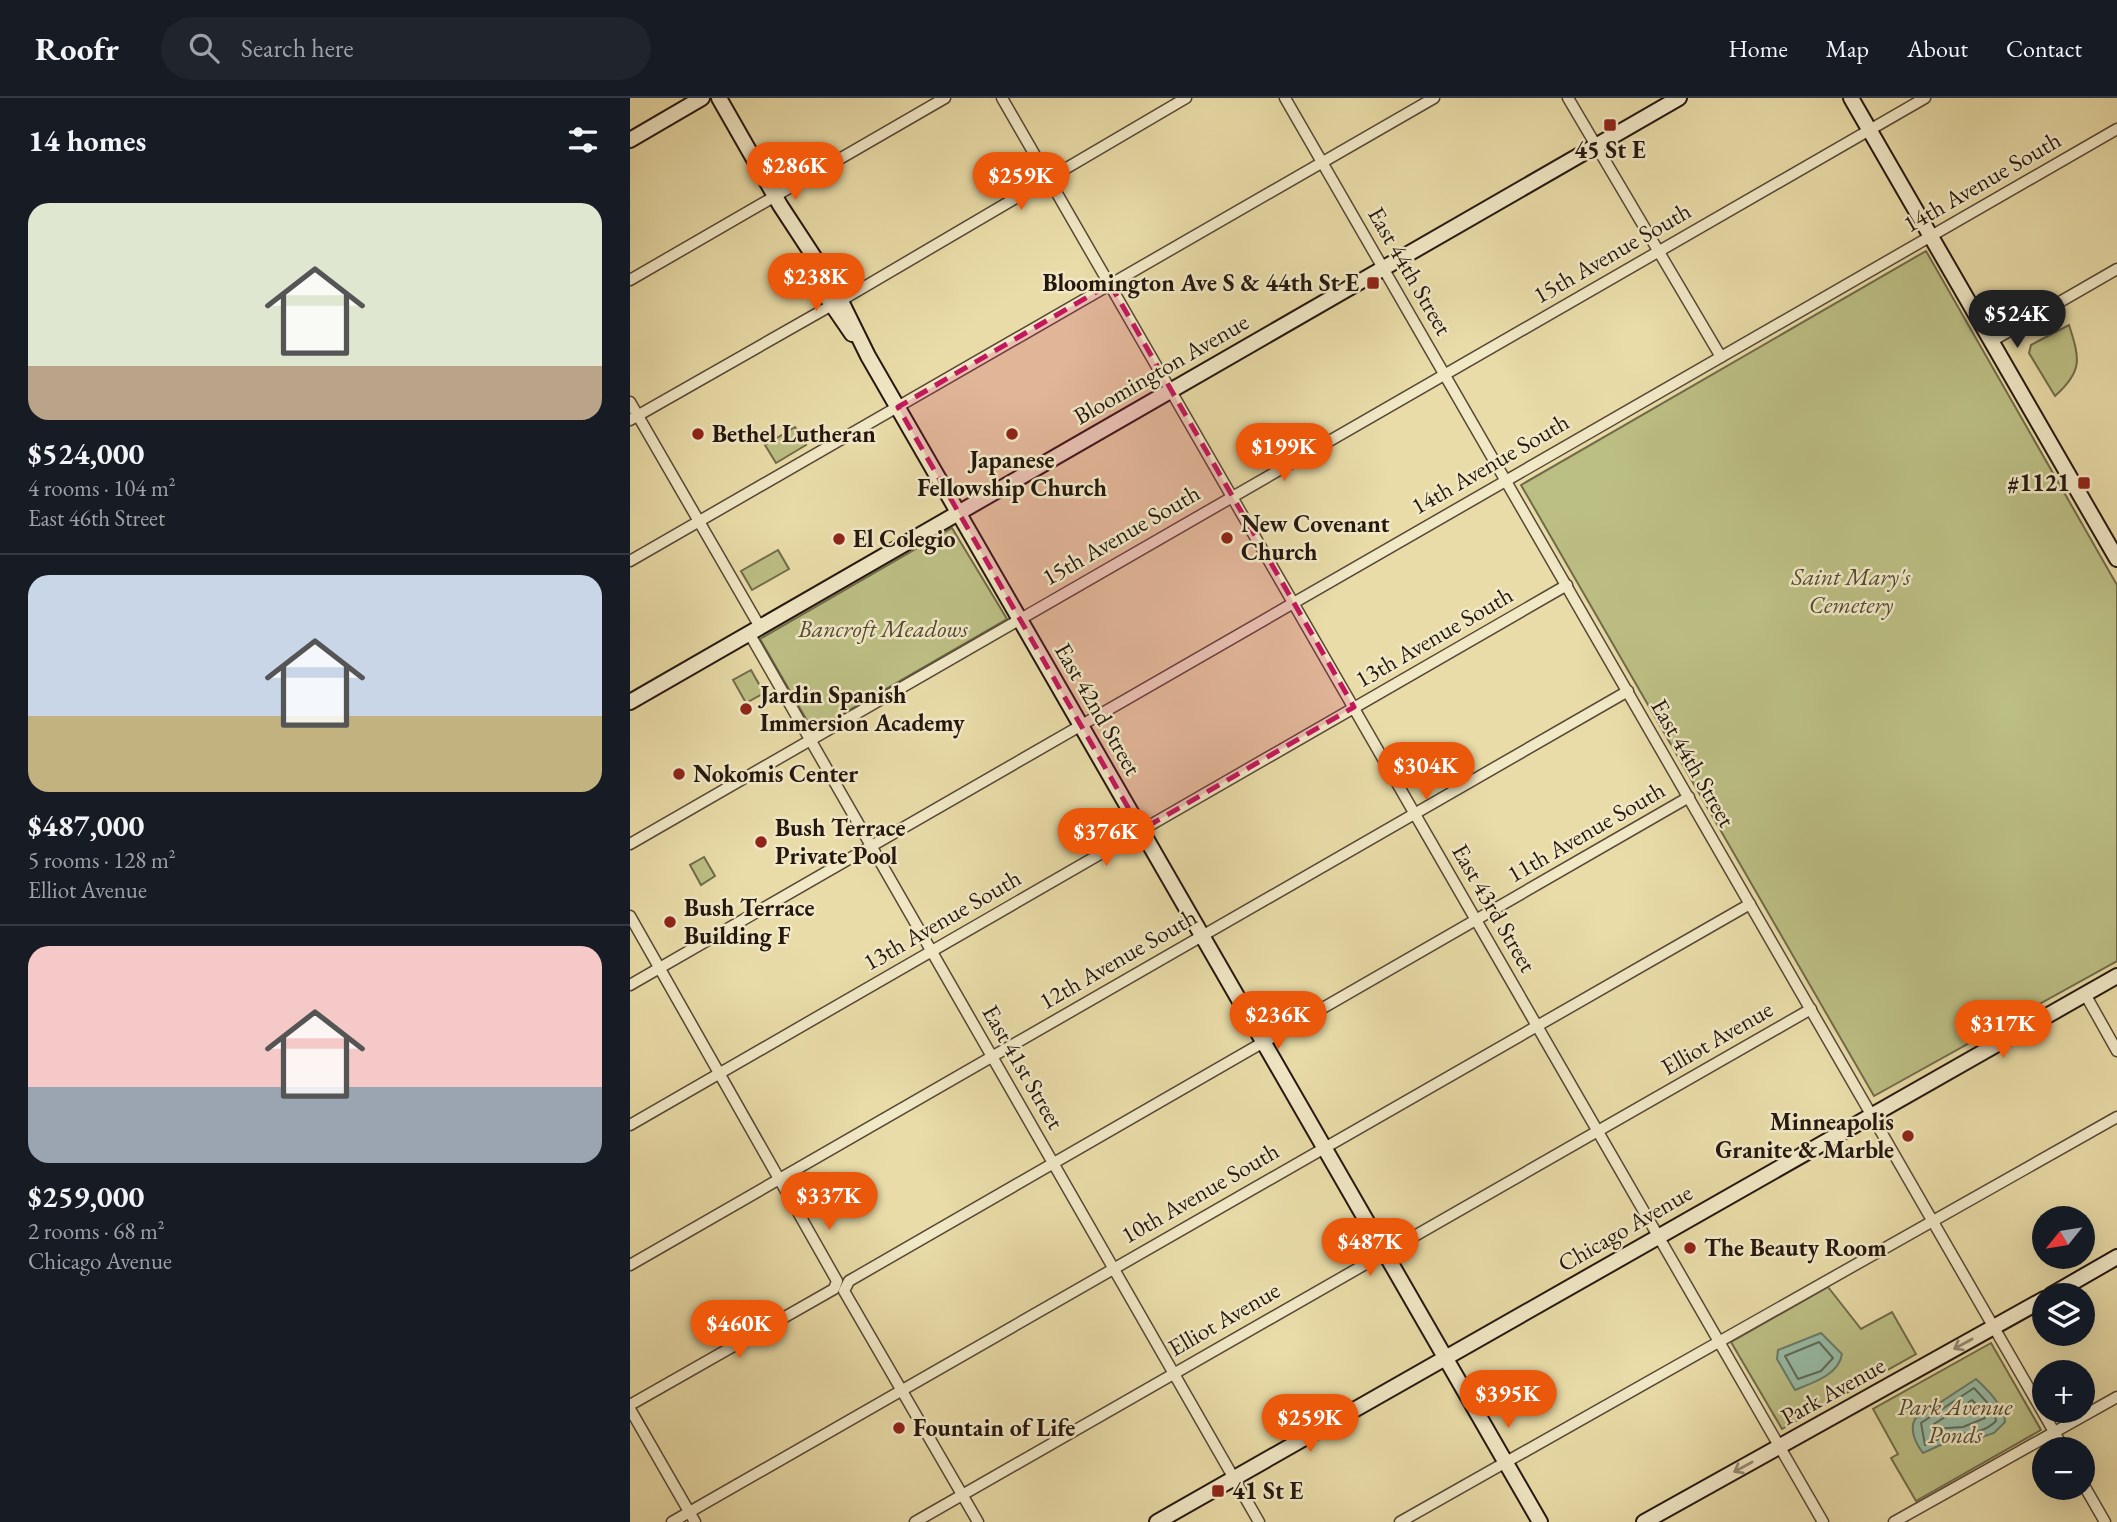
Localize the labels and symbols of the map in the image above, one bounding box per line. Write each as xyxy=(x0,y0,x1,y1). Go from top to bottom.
marker: 45 St E xyxy=(1602,117,1618,133)
street label: 14th Avenue South xyxy=(1897,124,2066,239)
place label: 45 St E xyxy=(1574,134,1646,165)
pin: $286K xyxy=(746,142,844,202)
pin: $259K xyxy=(972,152,1070,212)
street label: 15th Avenue South xyxy=(1527,195,1696,310)
street label: East 44th Street xyxy=(1361,201,1460,341)
pin: $238K xyxy=(767,254,865,313)
place label: Bloomington Ave S & 44th St E xyxy=(1042,267,1359,299)
marker: Bloomington Ave S & 44th St E xyxy=(1365,275,1381,291)
pin: $524K xyxy=(1968,290,2066,350)
street label: Bloomington Avenue xyxy=(1068,306,1254,431)
street label: 14th Avenue South xyxy=(1405,406,1574,521)
place label: Bethel Lutheran xyxy=(712,418,876,449)
pin: $199K xyxy=(1235,424,1333,483)
marker: Bethel Lutheran xyxy=(690,426,706,442)
marker: Japanese Fellowship Church xyxy=(1004,426,1020,442)
place label: Japanese Fellowship Church xyxy=(917,444,1107,503)
place label: #1121 xyxy=(2008,467,2070,498)
marker: #1121 xyxy=(2076,475,2092,491)
street label: 15th Avenue South xyxy=(1036,477,1205,592)
place label: New Covenant Church xyxy=(1241,508,1390,567)
place label: El Colegio xyxy=(853,523,956,555)
marker: New Covenant Church xyxy=(1219,530,1235,546)
marker: El Colegio xyxy=(831,531,847,547)
park label: Saint Mary's Cemetery xyxy=(1791,561,1911,620)
street label: 13th Avenue South xyxy=(1349,579,1518,694)
park label: Bancroft Meadows xyxy=(797,613,968,644)
street label: East 42nd Street xyxy=(1048,637,1149,781)
place label: Jardin Spanish Immersion Academy xyxy=(758,679,965,739)
street label: East 44th Street xyxy=(1644,693,1743,833)
marker: Jardin Spanish Immersion Academy xyxy=(738,701,754,717)
pin: $304K xyxy=(1377,742,1475,802)
place label: Nokomis Center xyxy=(693,758,858,789)
marker: Nokomis Center xyxy=(671,766,687,782)
street label: 11th Avenue South xyxy=(1501,774,1670,889)
pin: $376K xyxy=(1057,808,1155,868)
place label: Bush Terrace Private Pool xyxy=(775,812,906,871)
marker: Bush Terrace Private Pool xyxy=(753,834,769,850)
street label: East 43rd Street xyxy=(1445,838,1544,978)
street label: 13th Avenue South xyxy=(857,862,1026,977)
place label: Bush Terrace Building F xyxy=(684,892,815,952)
street label: 12th Avenue South xyxy=(1033,901,1202,1016)
marker: Bush Terrace Building F xyxy=(662,914,678,930)
pin: $236K xyxy=(1229,992,1327,1051)
street label: Elliot Avenue xyxy=(1655,993,1778,1082)
street label: East 41st Street xyxy=(975,999,1072,1135)
pin: $317K xyxy=(1954,1000,2052,1060)
place label: Minneapolis Granite & Marble xyxy=(1715,1106,1894,1165)
marker: Minneapolis Granite & Marble xyxy=(1900,1128,1916,1144)
street label: 10th Avenue South xyxy=(1115,1135,1284,1250)
pin: $337K xyxy=(780,1172,878,1232)
street label: Chicago Avenue xyxy=(1552,1177,1698,1279)
north arrow xyxy=(2032,1206,2095,1269)
pin: $487K xyxy=(1321,1218,1419,1278)
place label: The Beauty Room xyxy=(1704,1232,1887,1264)
marker: The Beauty Room xyxy=(1682,1240,1698,1256)
street label: Elliot Avenue xyxy=(1162,1274,1285,1363)
pin: $460K xyxy=(690,1300,788,1360)
one-way arrow xyxy=(1953,1338,1974,1351)
street label: Park Avenue xyxy=(1775,1349,1890,1432)
pin: $395K xyxy=(1459,1370,1557,1430)
park label: Park Avenue Ponds xyxy=(1897,1391,2013,1450)
pin: $259K xyxy=(1261,1394,1359,1454)
place label: Fountain of Life xyxy=(913,1412,1075,1443)
marker: Fountain of Life xyxy=(891,1420,907,1436)
one-way arrow xyxy=(1733,1461,1754,1474)
place label: 41 St E xyxy=(1232,1475,1304,1506)
marker: 41 St E xyxy=(1210,1483,1226,1499)

